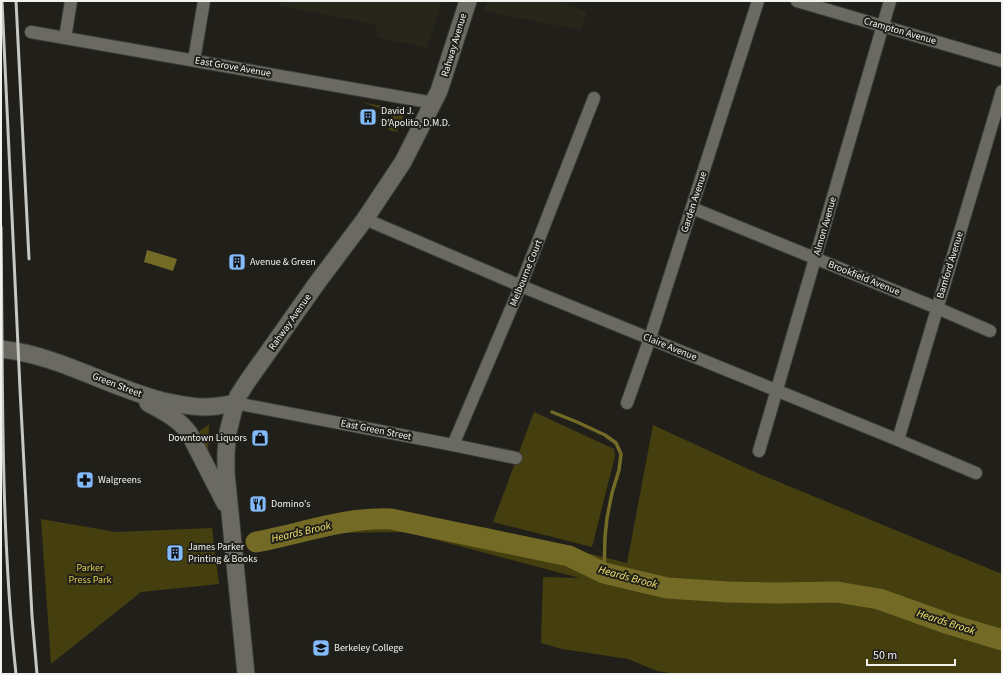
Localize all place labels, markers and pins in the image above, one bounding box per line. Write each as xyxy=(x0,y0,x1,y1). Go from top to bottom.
place label: David J. D’Apolito, D.M.D. xyxy=(381,104,450,130)
building icon: David J. D’Apolito, D.M.D. xyxy=(358,107,378,127)
building icon: Avenue & Green xyxy=(227,252,247,272)
place label: Avenue & Green xyxy=(250,255,316,269)
shop icon: Downtown Liquors xyxy=(250,428,270,448)
place label: Downtown Liquors xyxy=(168,431,247,445)
pharmacy icon: Walgreens xyxy=(75,470,95,490)
place label: Walgreens xyxy=(98,473,141,487)
restaurant icon: Domino's xyxy=(248,494,268,514)
place label: Domino's xyxy=(271,497,310,511)
place label: James Parker Printing & Books xyxy=(188,540,257,566)
building icon: James Parker Printing & Books xyxy=(165,543,185,563)
school or university icon: Berkeley College xyxy=(311,638,331,658)
place label: Berkeley College xyxy=(334,641,403,655)

